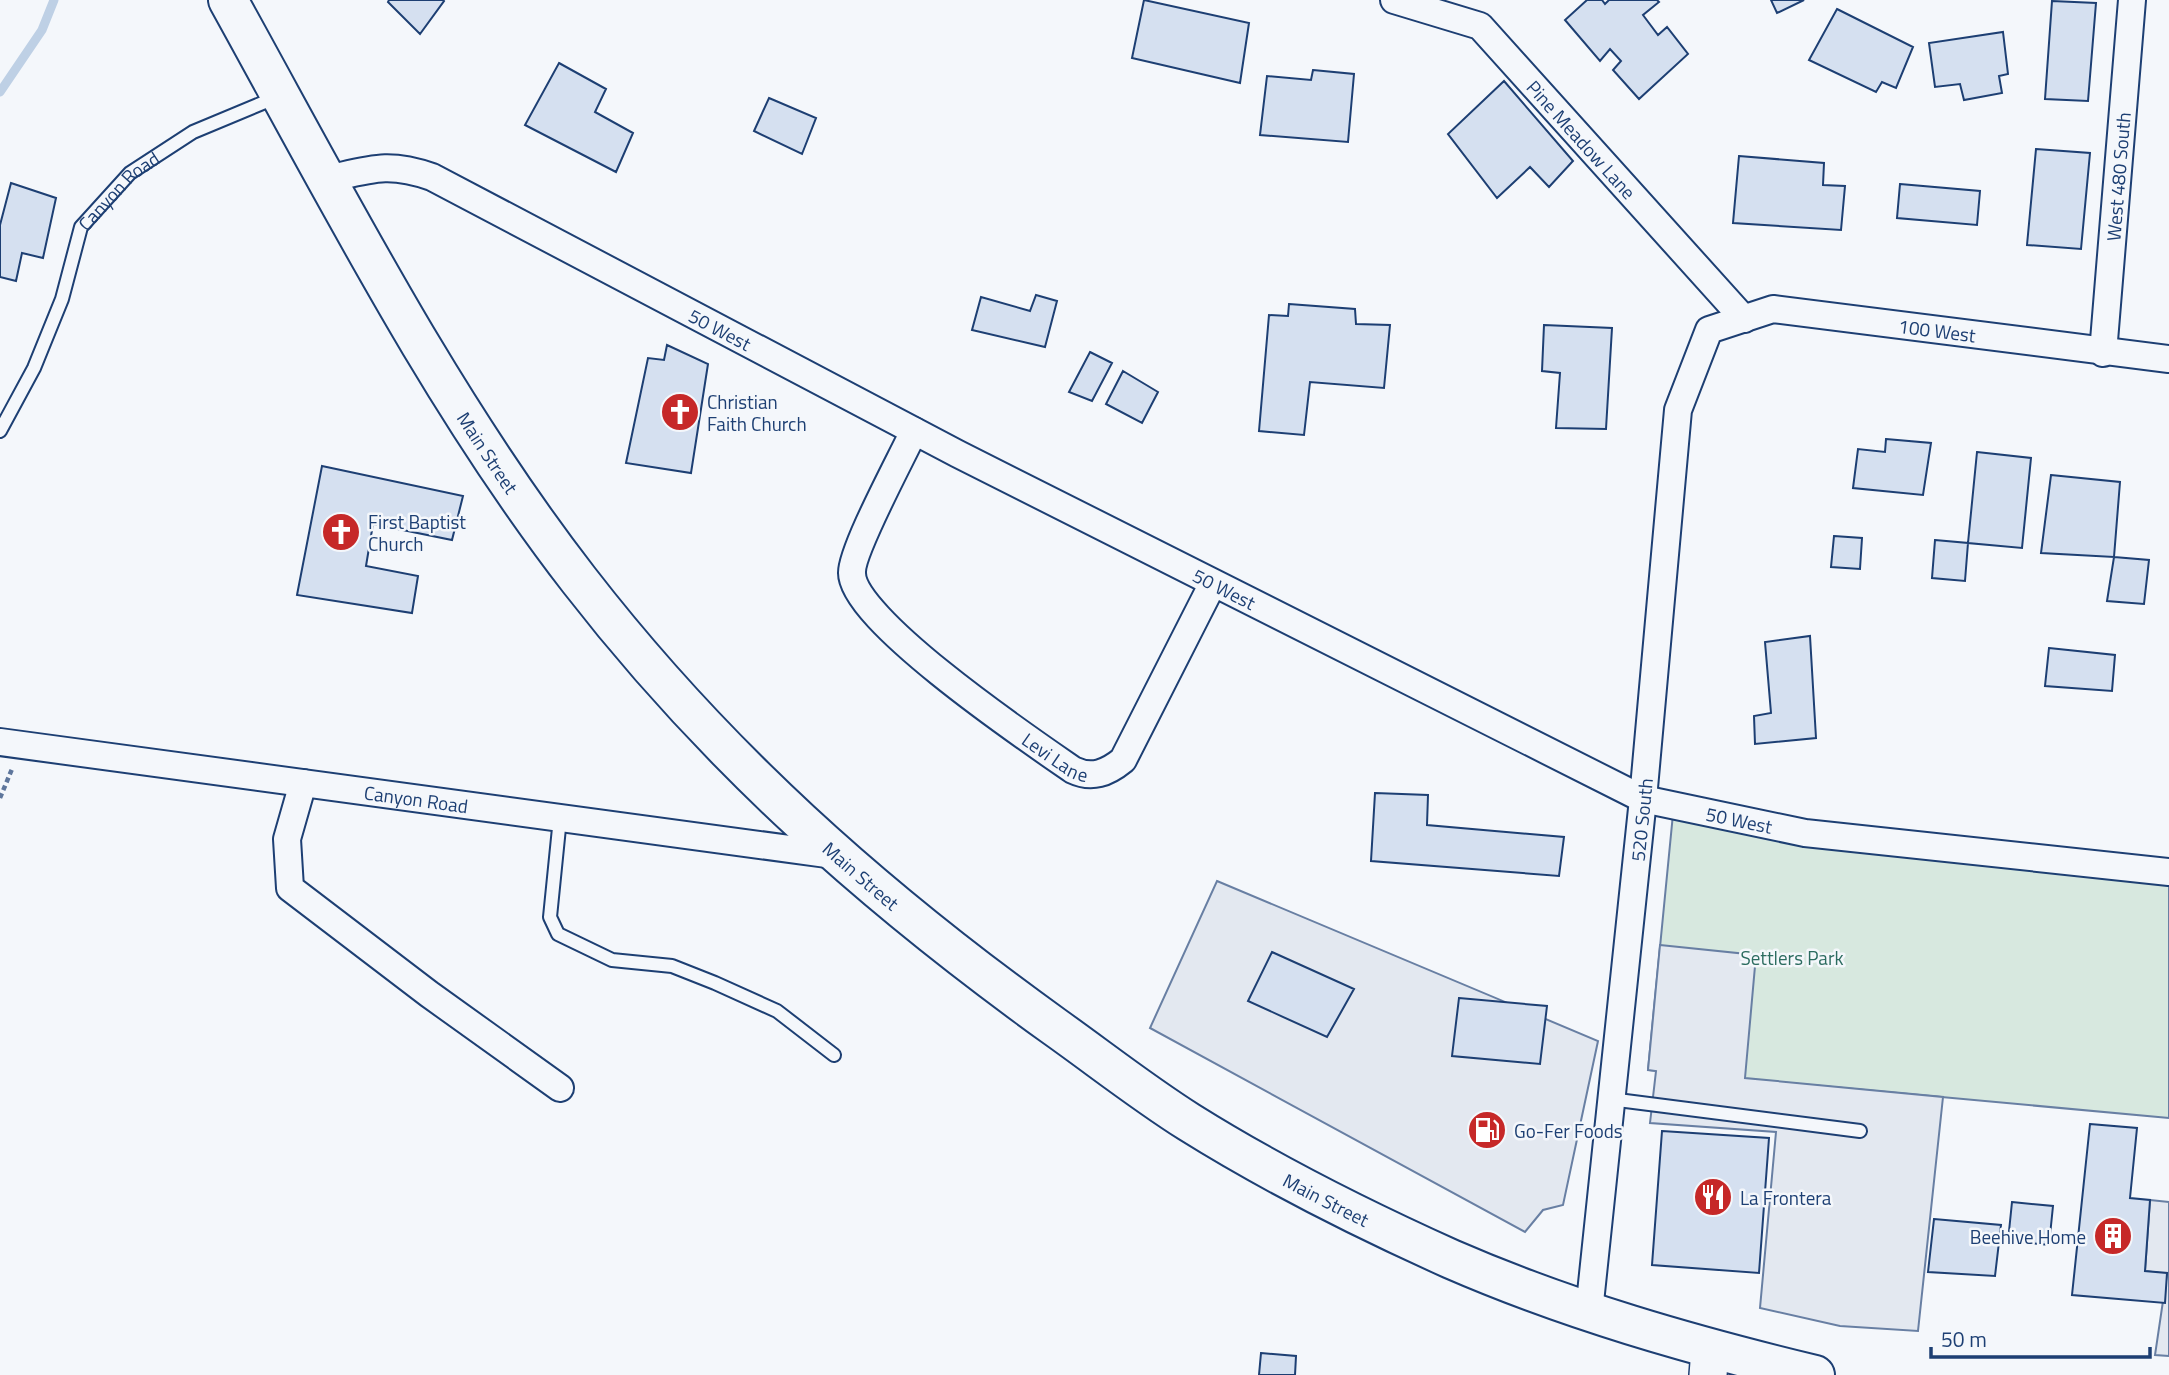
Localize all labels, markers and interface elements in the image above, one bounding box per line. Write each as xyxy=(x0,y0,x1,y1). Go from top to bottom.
street label: Pine Meadow Lane xyxy=(1520,73,1643,205)
street label: West 480 South xyxy=(2098,111,2137,242)
street label: Canyon Road xyxy=(70,143,165,237)
street label: 50 West xyxy=(684,300,757,357)
street label: 100 West xyxy=(1897,310,1978,349)
place label: Christian Faith Church xyxy=(707,387,807,438)
church icon: Christian Faith Church xyxy=(659,391,701,433)
street label: Main Street xyxy=(451,406,526,500)
place label: First Baptist Church xyxy=(368,507,466,558)
church icon: First Baptist Church xyxy=(320,511,362,553)
street label: 50 West xyxy=(1188,560,1261,616)
street label: Levi Lane xyxy=(1016,725,1091,789)
street label: Canyon Road xyxy=(362,777,470,820)
street label: 520 South xyxy=(1622,777,1659,863)
street label: 50 West xyxy=(1704,798,1775,840)
street label: Main Street xyxy=(817,834,906,917)
park label: Settlers Park xyxy=(1740,943,1844,972)
fuel station icon: Go-Fer Foods xyxy=(1466,1109,1508,1151)
place label: Go-Fer Foods xyxy=(1514,1116,1623,1145)
street label: Main Street xyxy=(1278,1165,1375,1233)
restaurant icon: La Frontera xyxy=(1692,1176,1734,1218)
place label: La Frontera xyxy=(1740,1183,1832,1212)
building icon: Beehive Home xyxy=(2092,1215,2134,1257)
place label: Beehive Home xyxy=(1970,1222,2086,1251)
scale bar xyxy=(1931,1316,2150,1360)
text: 50 m xyxy=(1941,1323,1987,1355)

